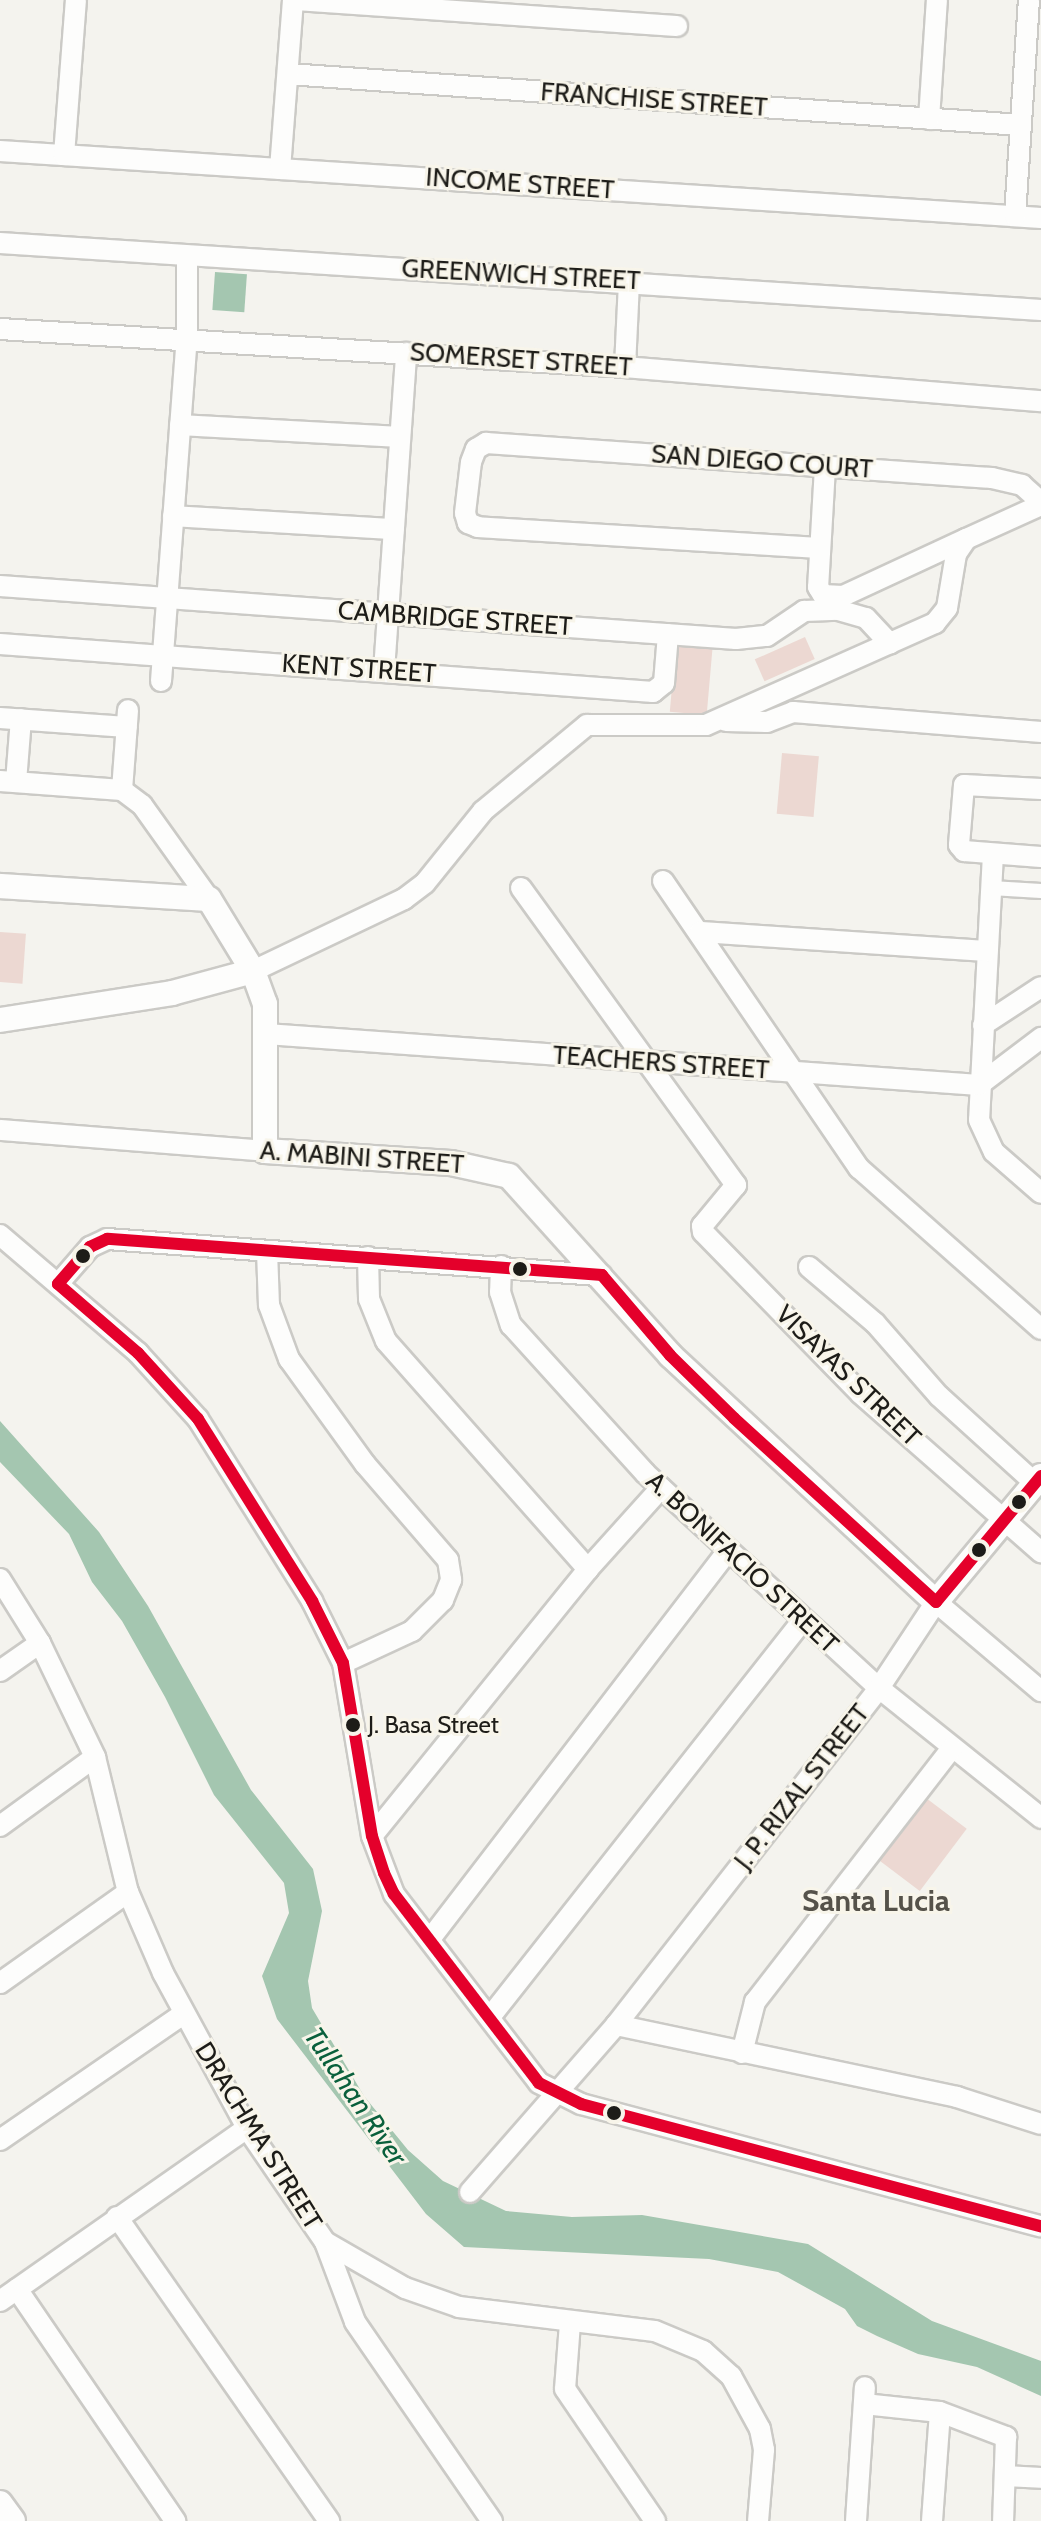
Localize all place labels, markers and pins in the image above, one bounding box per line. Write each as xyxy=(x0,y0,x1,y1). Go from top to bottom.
unlabelled marker xyxy=(75,1248,91,1264)
unlabelled marker xyxy=(512,1261,528,1277)
unlabelled marker xyxy=(1011,1494,1027,1510)
unlabelled marker xyxy=(971,1542,987,1558)
place label: J. Basa Street xyxy=(368,1711,499,1739)
marker: J. Basa Street xyxy=(345,1717,361,1733)
unlabelled marker xyxy=(606,2105,622,2121)

